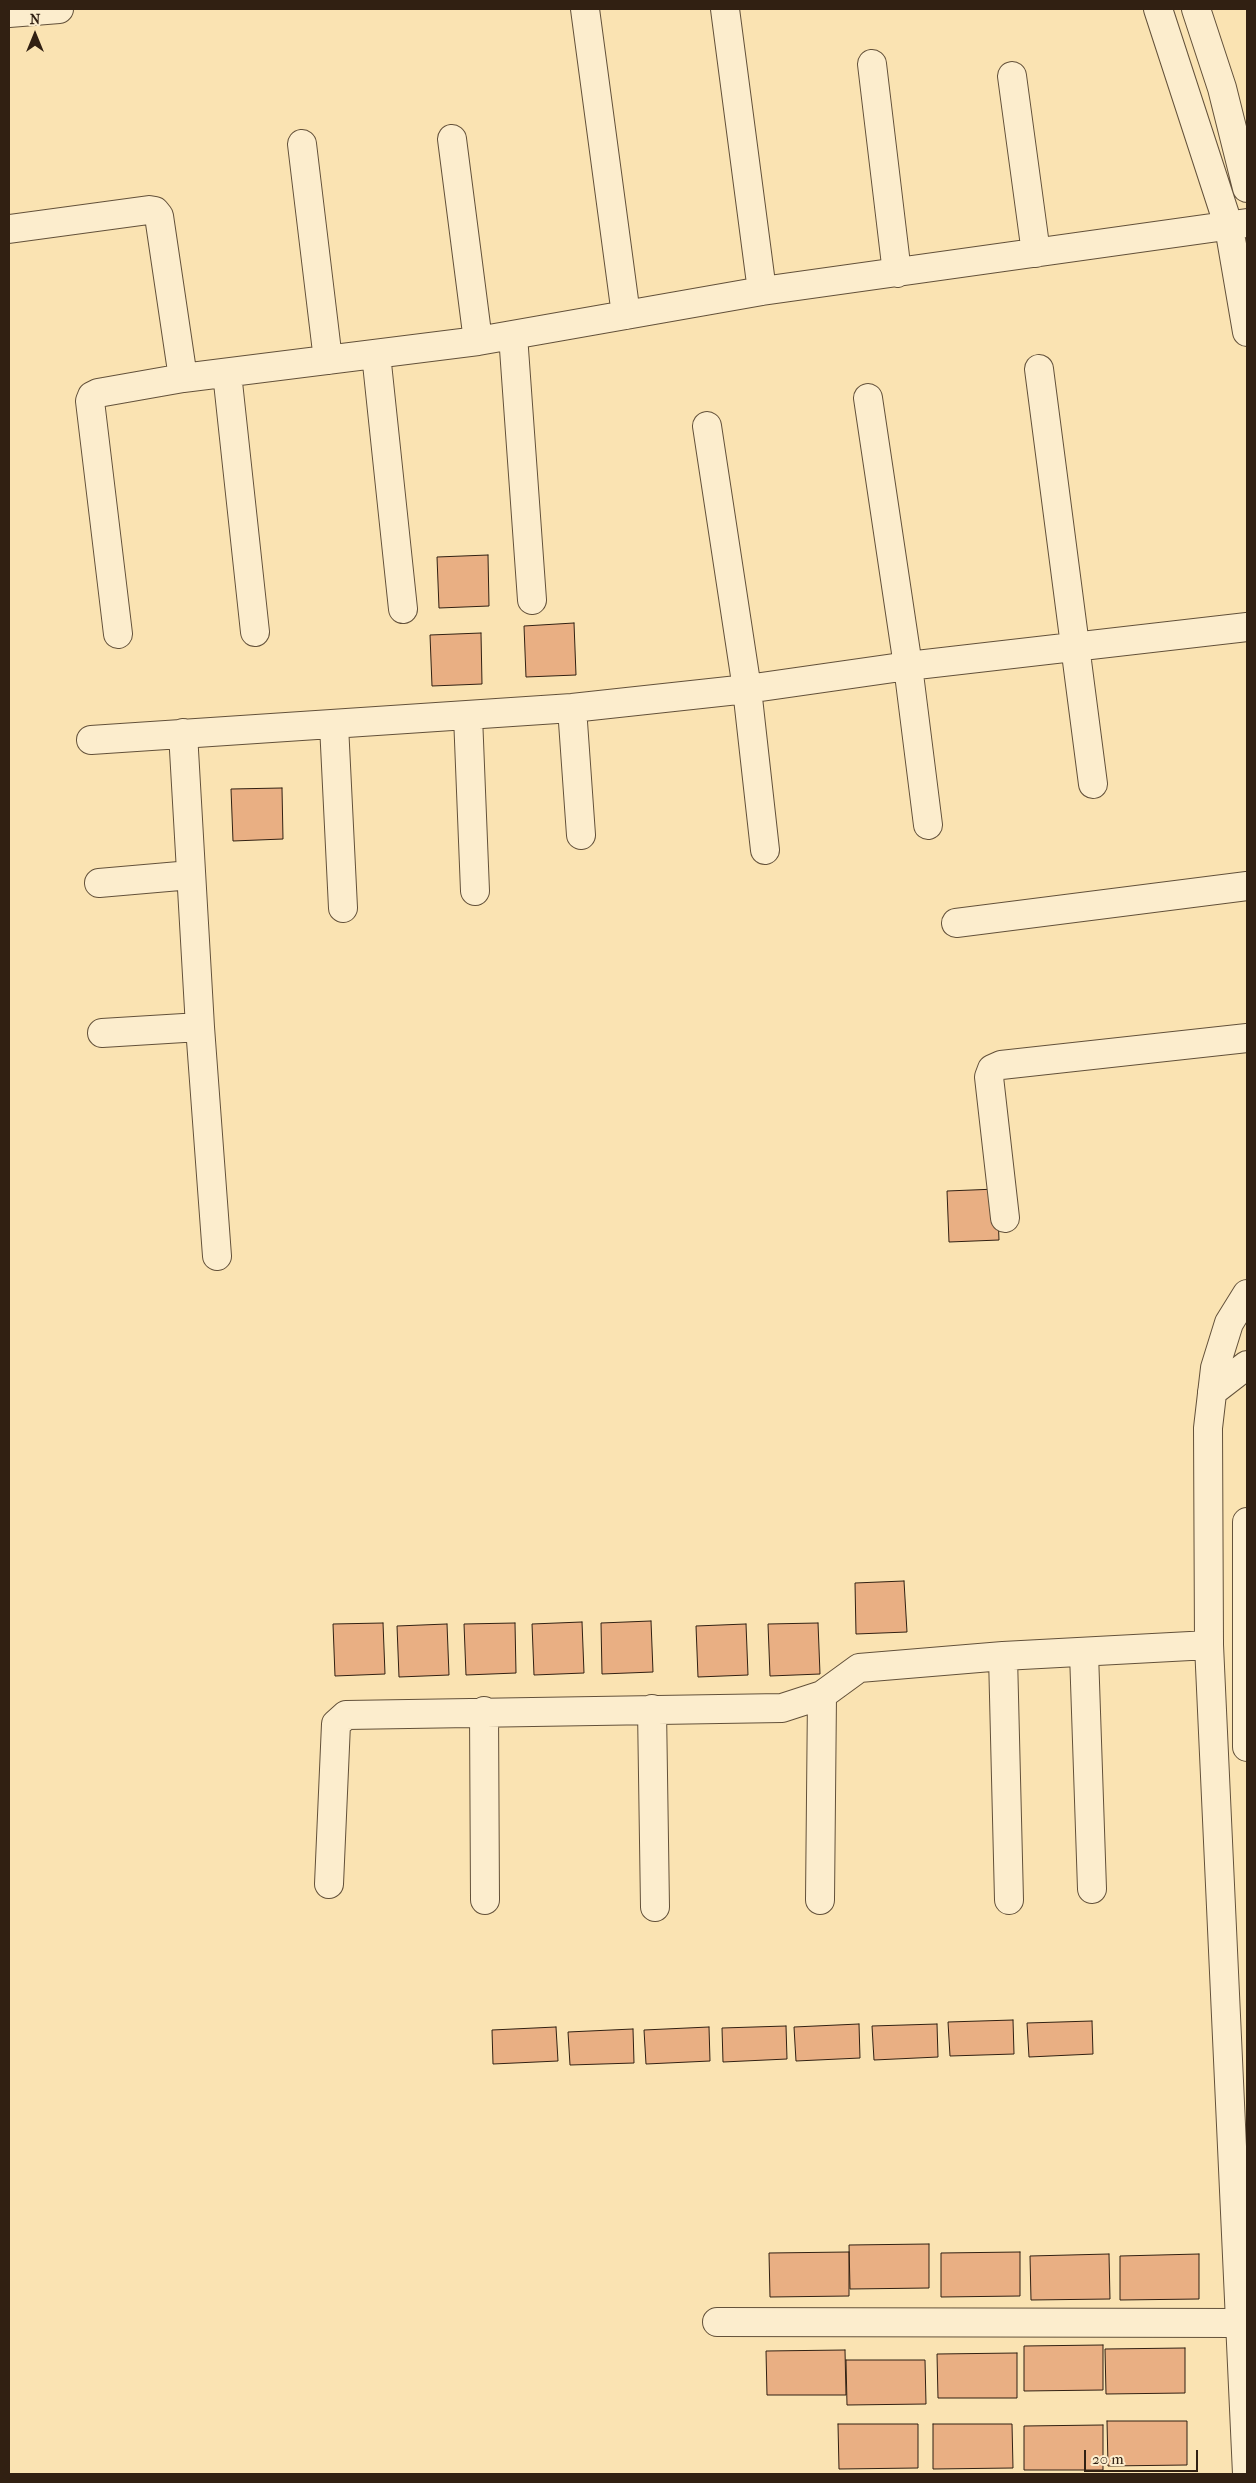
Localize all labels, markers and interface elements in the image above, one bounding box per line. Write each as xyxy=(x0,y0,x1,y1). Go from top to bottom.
north arrow xyxy=(10,10,60,60)
text: N xyxy=(30,11,40,28)
scale bar xyxy=(1086,2440,1200,2472)
text: 20 m xyxy=(1092,2450,1124,2468)

